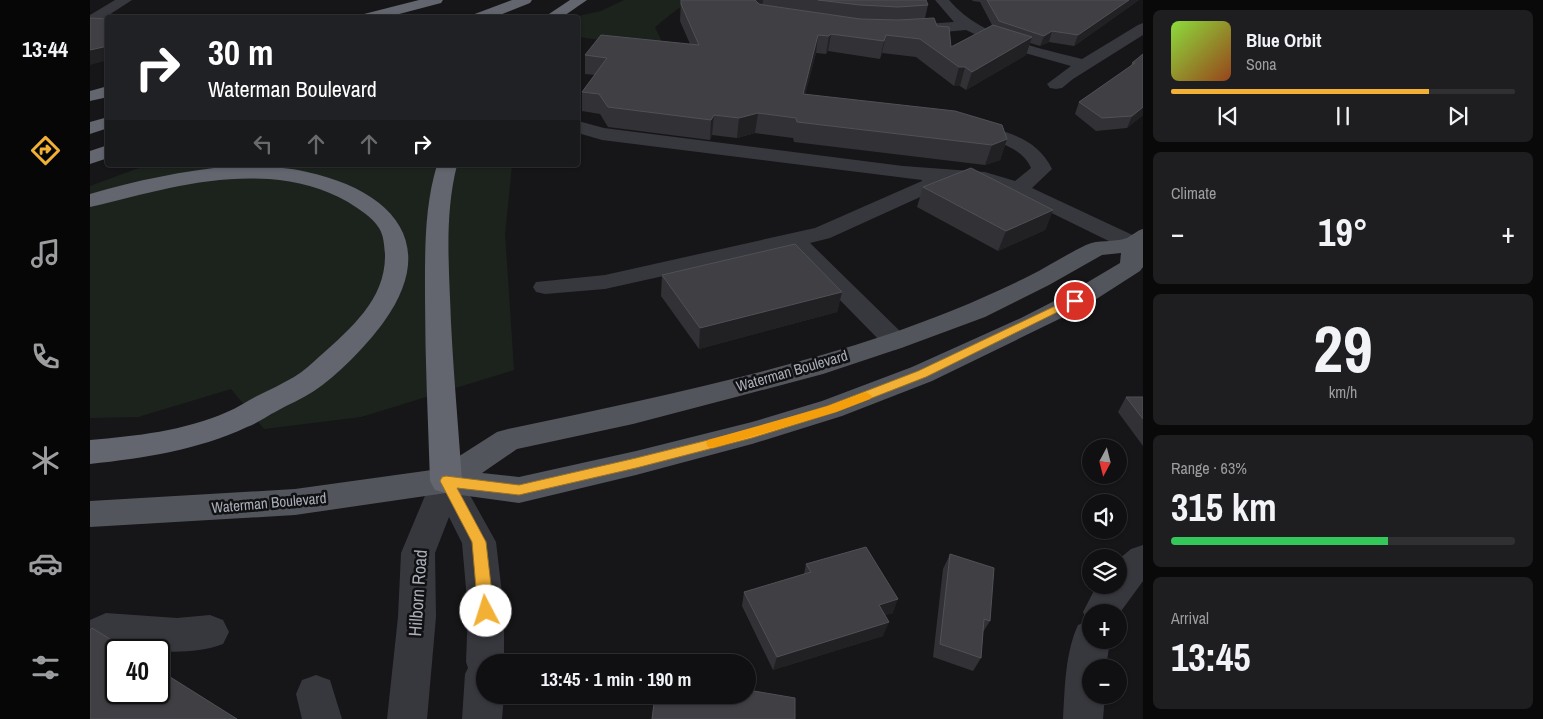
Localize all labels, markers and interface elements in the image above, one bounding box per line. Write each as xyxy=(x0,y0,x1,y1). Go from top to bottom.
text: Blue Orbit xyxy=(1246,27,1321,53)
text: 30 m xyxy=(208,29,273,76)
text: 13:44 xyxy=(22,34,68,64)
icon: right xyxy=(125,35,190,100)
text: Sona xyxy=(1246,53,1277,75)
text: Waterman Boulevard xyxy=(208,74,377,104)
icon: previous xyxy=(1214,102,1242,130)
icon: pause xyxy=(1329,102,1357,130)
icon: next xyxy=(1444,102,1472,130)
icon: left xyxy=(249,130,277,158)
icon: ahead xyxy=(302,130,330,158)
icon: ahead xyxy=(355,130,383,158)
icon: right xyxy=(408,130,436,158)
icon: directions xyxy=(28,133,63,168)
text: Climate xyxy=(1171,182,1216,204)
text: 19° xyxy=(1318,207,1368,258)
text: − xyxy=(1171,214,1184,252)
text: + xyxy=(1502,214,1515,252)
icon: music xyxy=(28,236,63,271)
pin xyxy=(1054,280,1096,322)
icon: arrive xyxy=(1061,287,1089,315)
text: 29 xyxy=(1313,305,1373,392)
icon: phone xyxy=(28,339,63,374)
street label: Waterman Boulevard xyxy=(734,345,850,396)
text: km/h xyxy=(1329,381,1357,403)
north arrow xyxy=(1082,439,1128,484)
map controls xyxy=(1082,439,1127,704)
icon: climate xyxy=(28,443,63,478)
text: Range · 63% xyxy=(1171,457,1247,479)
text: 315 km xyxy=(1171,482,1277,533)
street label: Waterman Boulevard xyxy=(211,487,327,518)
button: sound xyxy=(1082,494,1127,539)
icon: car xyxy=(28,546,63,581)
street label: Hilborn Road xyxy=(402,549,433,637)
button: layers xyxy=(1082,549,1127,594)
position arrow xyxy=(459,584,511,636)
button: + xyxy=(1082,604,1127,649)
text: Arrival xyxy=(1171,607,1209,629)
text: 13:45 xyxy=(1171,632,1251,683)
speed limit sign: 40 xyxy=(105,639,170,704)
icon: filters xyxy=(28,650,63,685)
button: − xyxy=(1082,659,1127,704)
text: 13:45 · 1 min · 190 m xyxy=(541,666,691,692)

